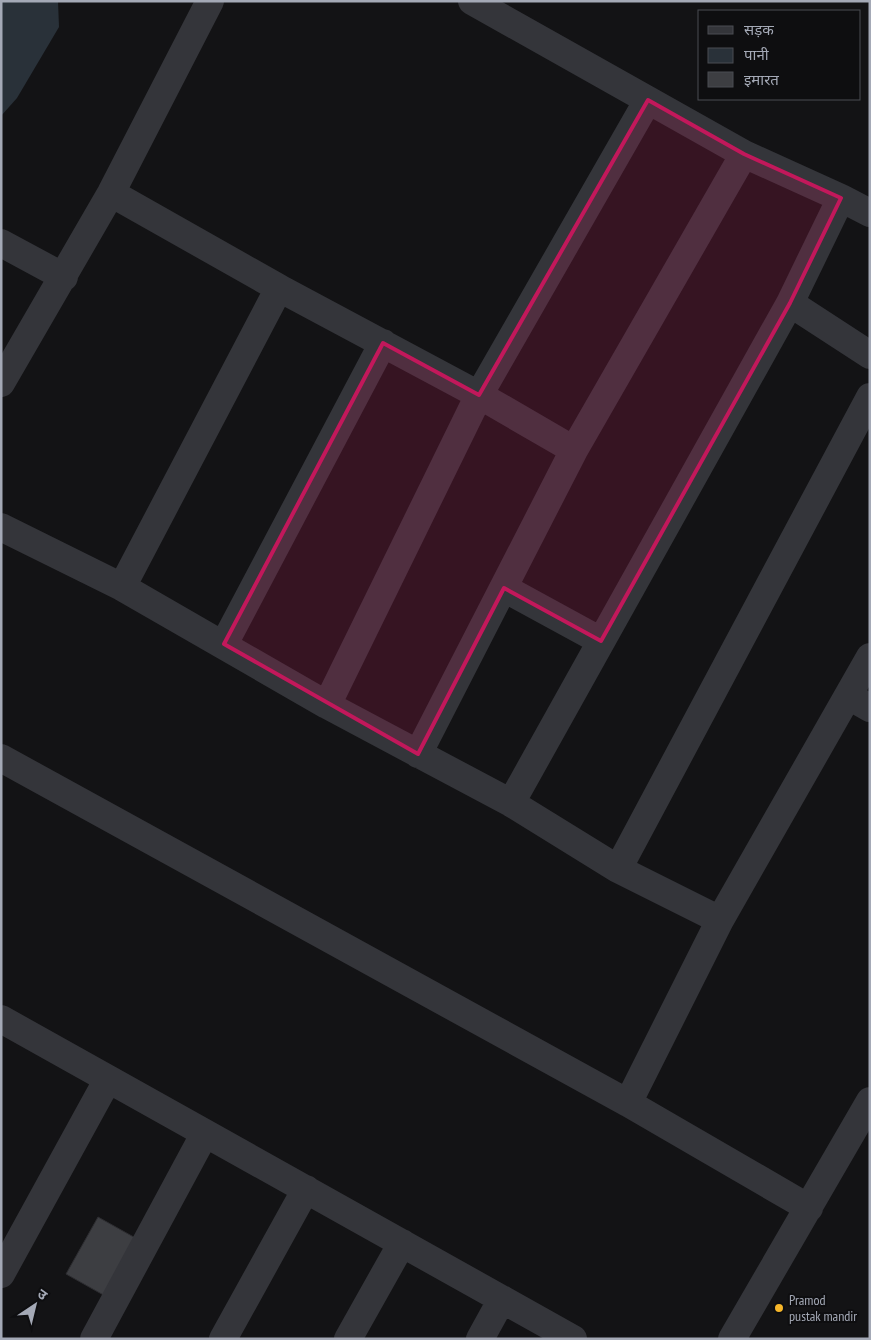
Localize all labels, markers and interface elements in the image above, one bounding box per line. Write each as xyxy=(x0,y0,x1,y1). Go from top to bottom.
legend xyxy=(698,10,861,100)
text: सड़क xyxy=(744,20,774,39)
text: पानी xyxy=(744,45,770,64)
text: इमारत xyxy=(744,70,779,89)
north arrow xyxy=(10,1280,60,1330)
text: उ xyxy=(34,1285,52,1305)
place label: Pramod pustak mandir xyxy=(789,1291,857,1325)
marker: Pramod pustak mandir xyxy=(773,1302,785,1314)

